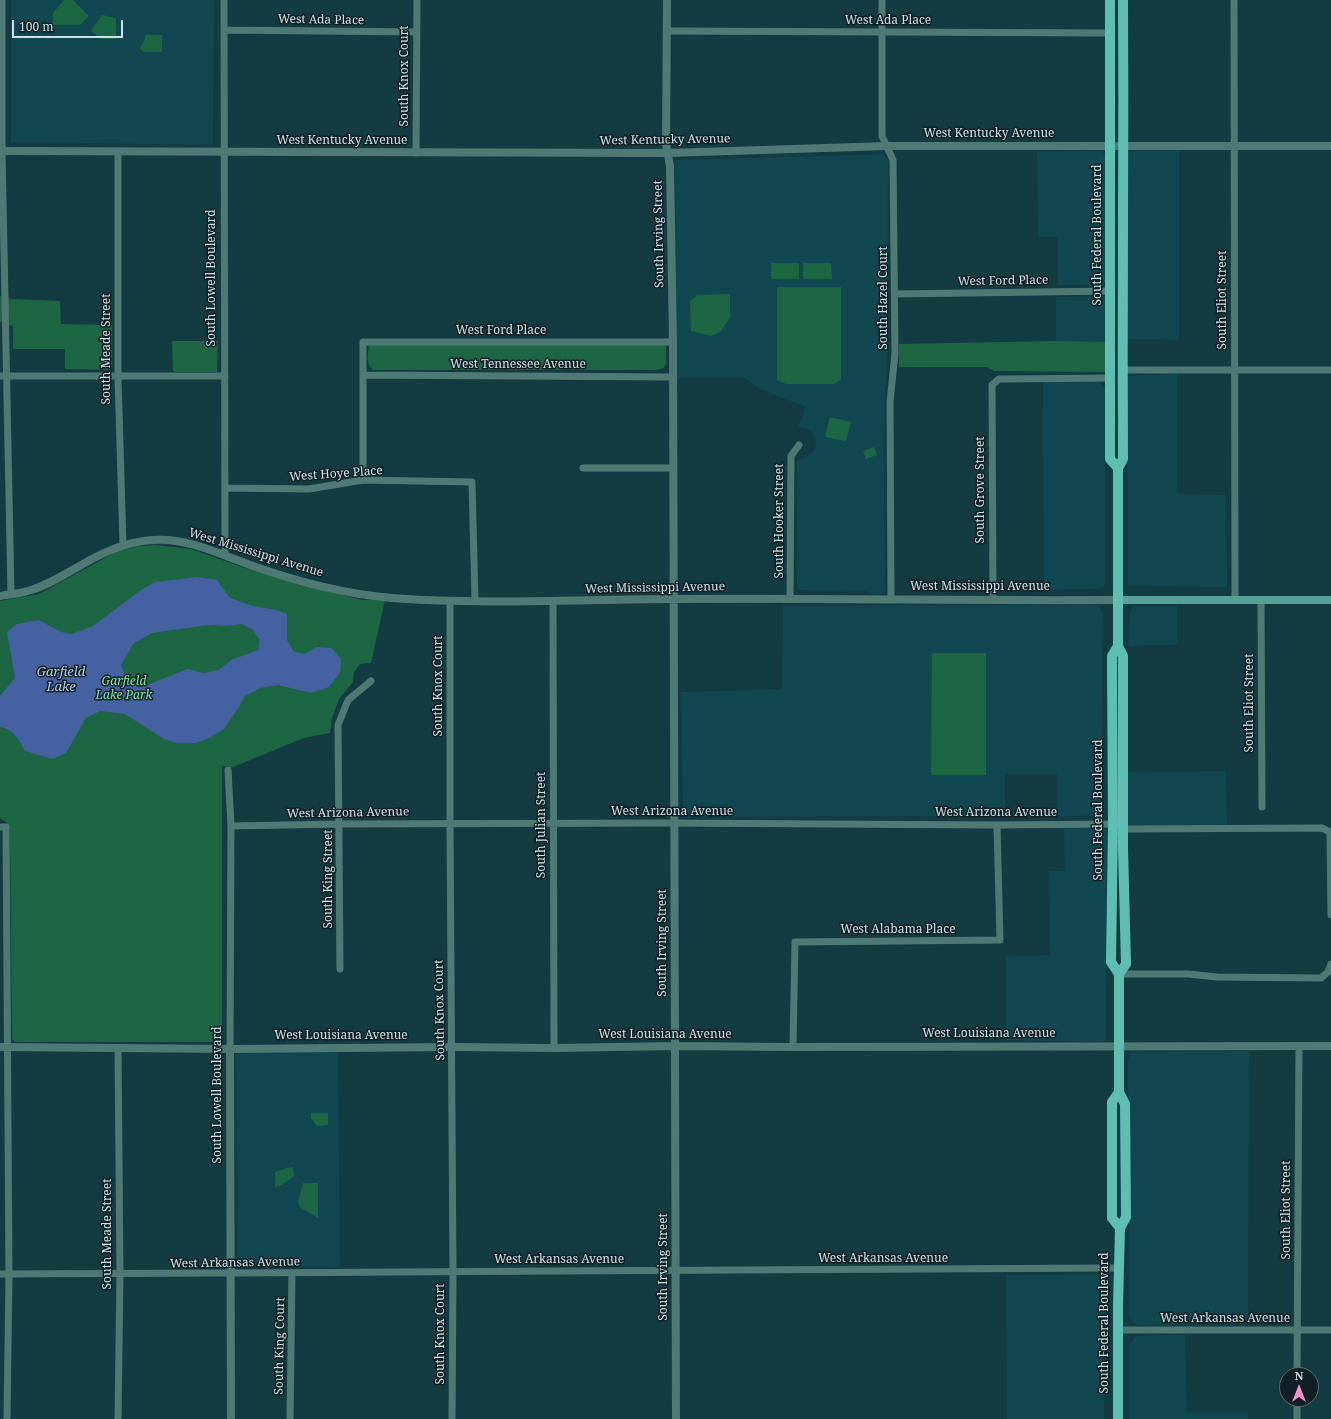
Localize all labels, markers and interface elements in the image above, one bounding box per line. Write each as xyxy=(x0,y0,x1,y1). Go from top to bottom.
scale bar xyxy=(14,12,125,38)
street label: West Ada Place xyxy=(278,12,364,28)
street label: West Ada Place xyxy=(845,14,931,28)
text: 100 m xyxy=(19,18,54,35)
street label: South Knox Court xyxy=(398,26,412,126)
street label: West Kentucky Avenue xyxy=(924,127,1054,141)
street label: West Kentucky Avenue xyxy=(599,132,731,148)
street label: West Kentucky Avenue xyxy=(277,134,407,148)
street label: South Federal Boulevard xyxy=(1091,164,1105,306)
street label: South Irving Street xyxy=(651,180,667,288)
street label: South Lowell Boulevard xyxy=(205,209,219,347)
street label: South Hazel Court xyxy=(877,246,891,350)
street label: South Eliot Street xyxy=(1216,251,1230,349)
street label: West Ford Place xyxy=(958,273,1048,289)
street label: South Meade Street xyxy=(100,294,114,404)
street label: West Ford Place xyxy=(456,324,546,338)
street label: West Tennessee Avenue xyxy=(450,358,586,372)
street label: South Grove Street xyxy=(974,436,988,544)
street label: West Hoye Place xyxy=(289,464,383,484)
street label: South Hooker Street xyxy=(773,464,787,578)
street label: West Mississippi Avenue xyxy=(187,526,325,580)
street label: West Mississippi Avenue xyxy=(585,580,725,596)
street label: West Mississippi Avenue xyxy=(910,580,1050,594)
street label: South Knox Court xyxy=(432,636,446,736)
street label: South Eliot Street xyxy=(1243,654,1257,752)
water label: Garfield Lake xyxy=(37,664,85,695)
park label: Garfield Lake Park xyxy=(96,675,152,703)
street label: South Federal Boulevard xyxy=(1092,739,1106,881)
street label: South Julian Street xyxy=(535,772,549,878)
street label: West Arizona Avenue xyxy=(287,805,409,821)
street label: West Arizona Avenue xyxy=(611,805,733,819)
street label: West Arizona Avenue xyxy=(935,806,1057,820)
street label: South King Street xyxy=(322,829,336,929)
street label: South Irving Street xyxy=(656,889,670,997)
street label: West Alabama Place xyxy=(840,923,956,937)
street label: South Knox Court xyxy=(432,959,448,1061)
street label: South Lowell Boulevard xyxy=(211,1026,225,1164)
street label: West Louisiana Avenue xyxy=(922,1027,1056,1041)
street label: West Louisiana Avenue xyxy=(598,1028,732,1042)
street label: West Louisiana Avenue xyxy=(274,1029,408,1043)
street label: South Eliot Street xyxy=(1280,1161,1294,1259)
street label: South Meade Street xyxy=(101,1179,115,1289)
street label: South Irving Street xyxy=(657,1213,671,1321)
street label: West Arkansas Avenue xyxy=(818,1252,948,1266)
street label: South Federal Boulevard xyxy=(1098,1252,1112,1394)
street label: West Arkansas Avenue xyxy=(494,1253,624,1267)
street label: West Arkansas Avenue xyxy=(170,1255,300,1271)
street label: South Knox Court xyxy=(434,1284,448,1384)
street label: South King Court xyxy=(272,1297,288,1395)
street label: West Arkansas Avenue xyxy=(1160,1312,1290,1326)
north arrow xyxy=(1279,1367,1319,1407)
text: N xyxy=(1295,1368,1303,1383)

